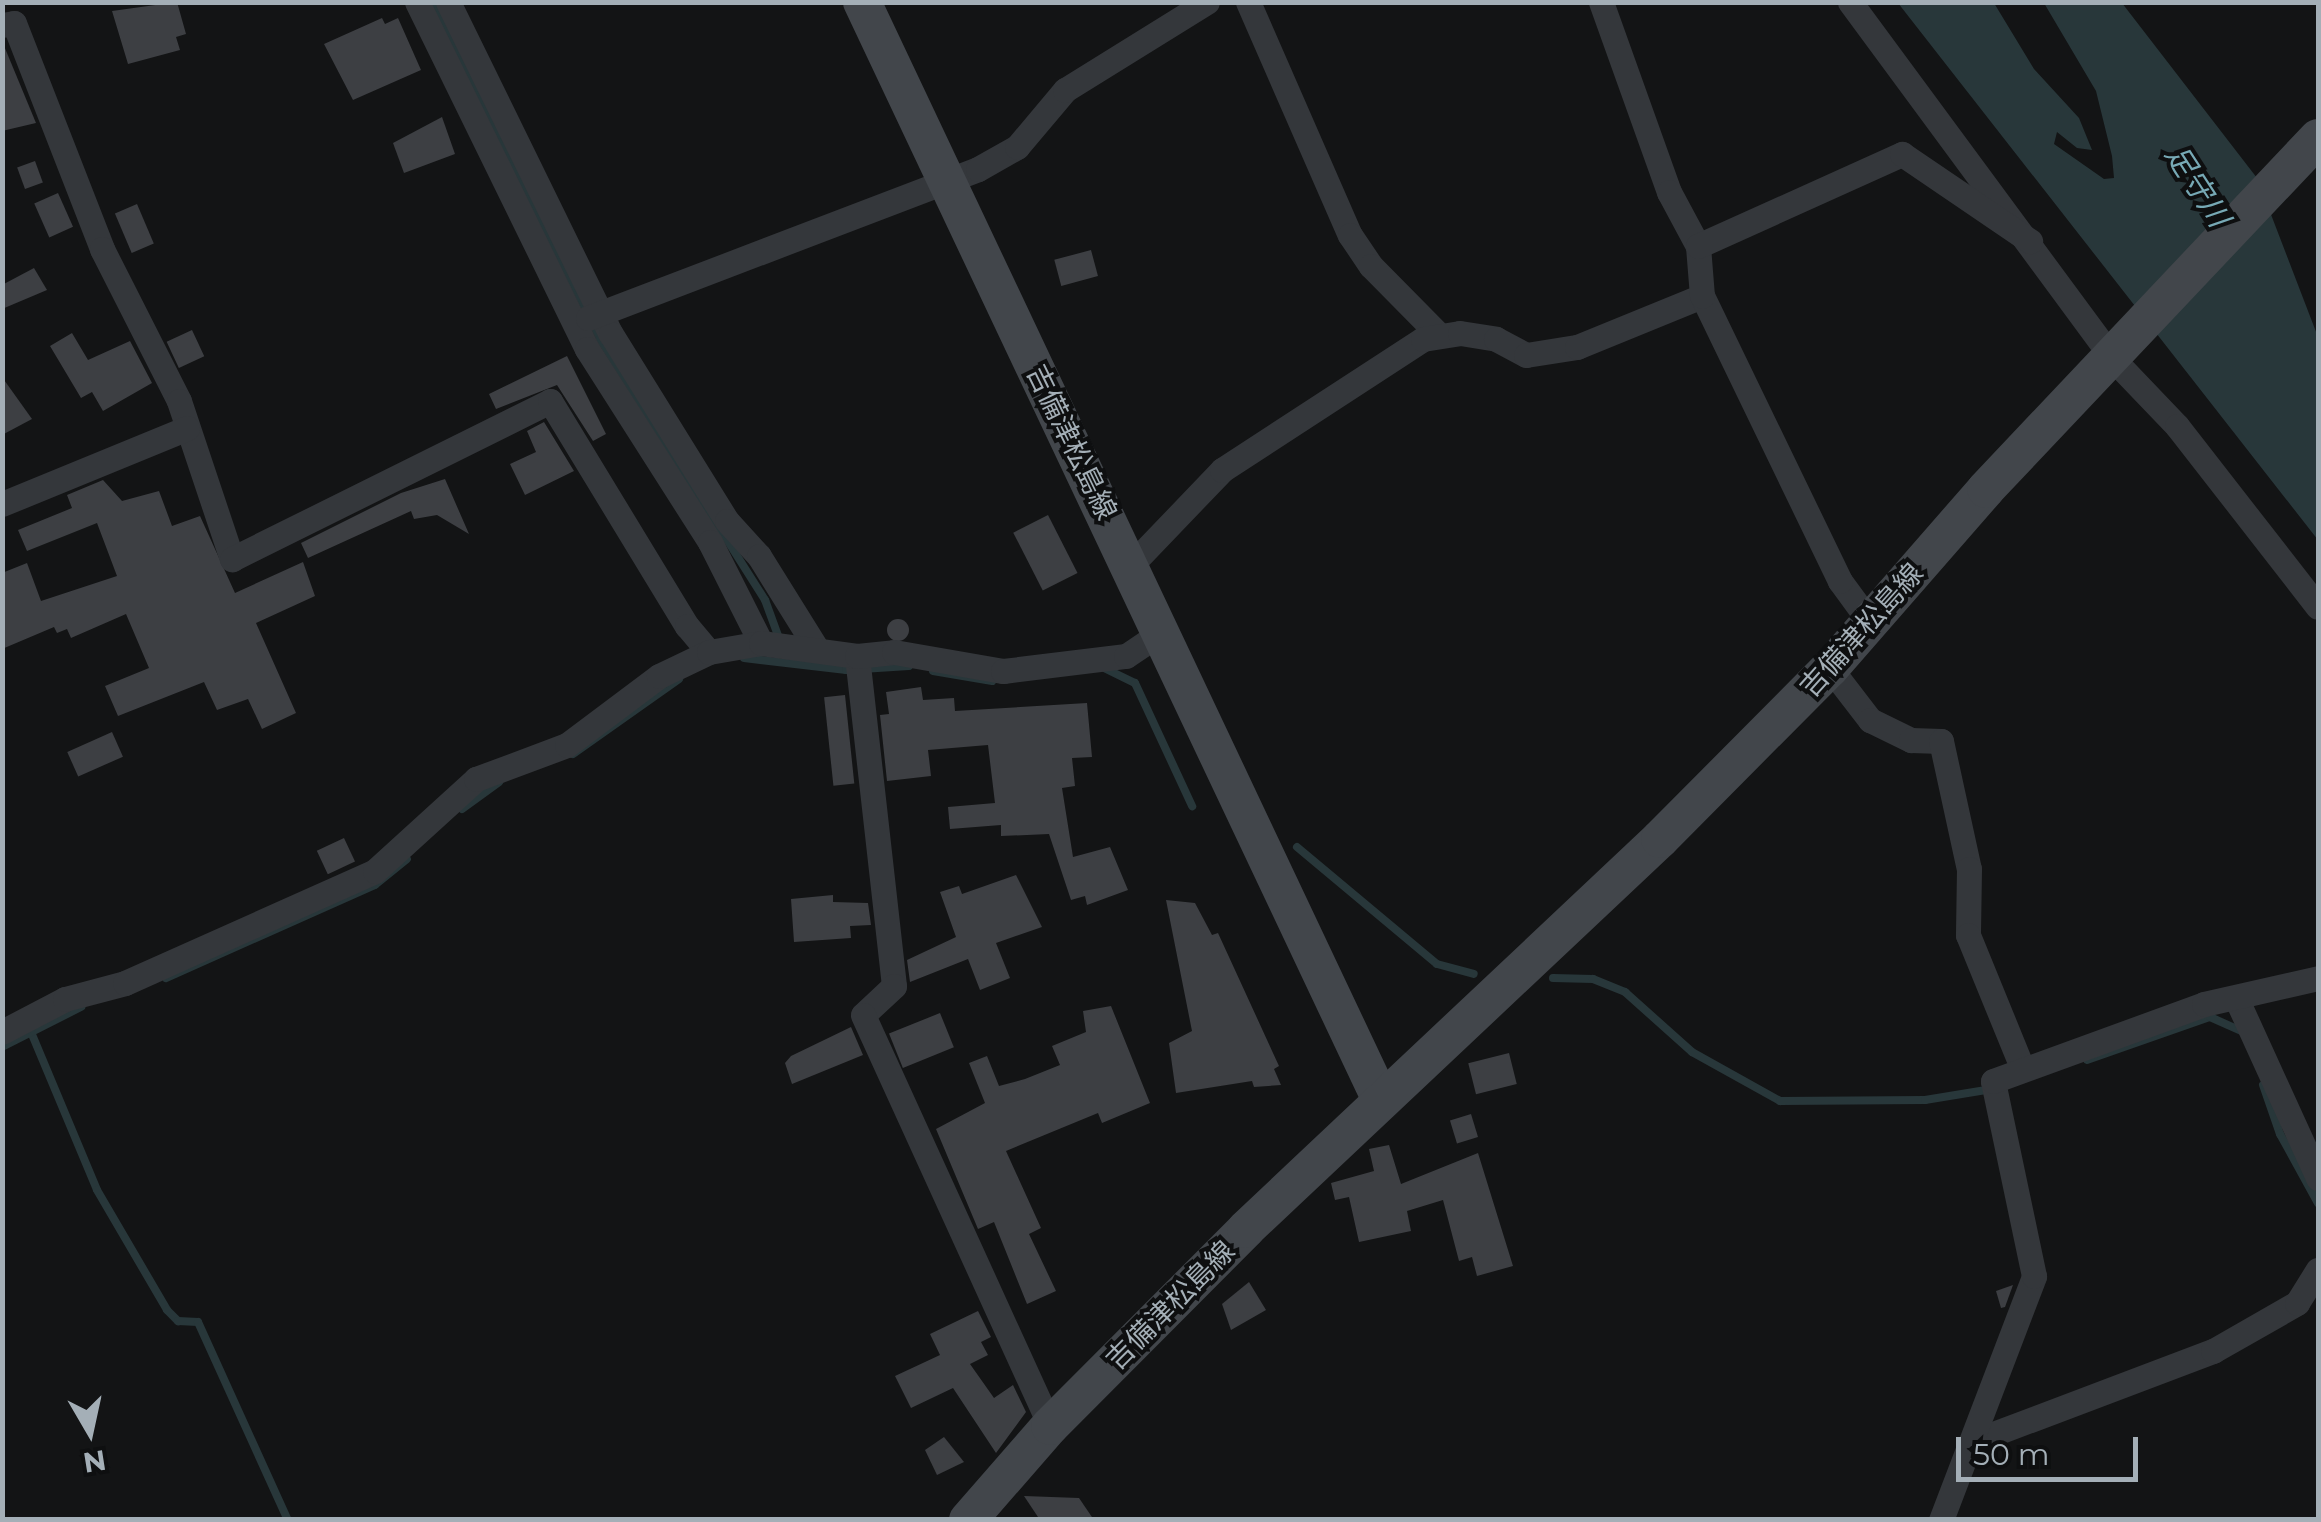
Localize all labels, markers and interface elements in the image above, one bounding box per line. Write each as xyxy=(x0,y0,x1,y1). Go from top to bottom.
water label: 足守川 xyxy=(2157,138,2237,234)
street label: 吉備津松島線 xyxy=(1020,359,1124,525)
street label: 吉備津松島線 xyxy=(1792,556,1930,704)
street label: 吉備津松島線 xyxy=(1099,1234,1241,1376)
north arrow xyxy=(40,1382,140,1482)
scale bar xyxy=(1961,1417,2144,1479)
text: 50 m xyxy=(1973,1436,2050,1473)
text: N xyxy=(81,1443,109,1480)

